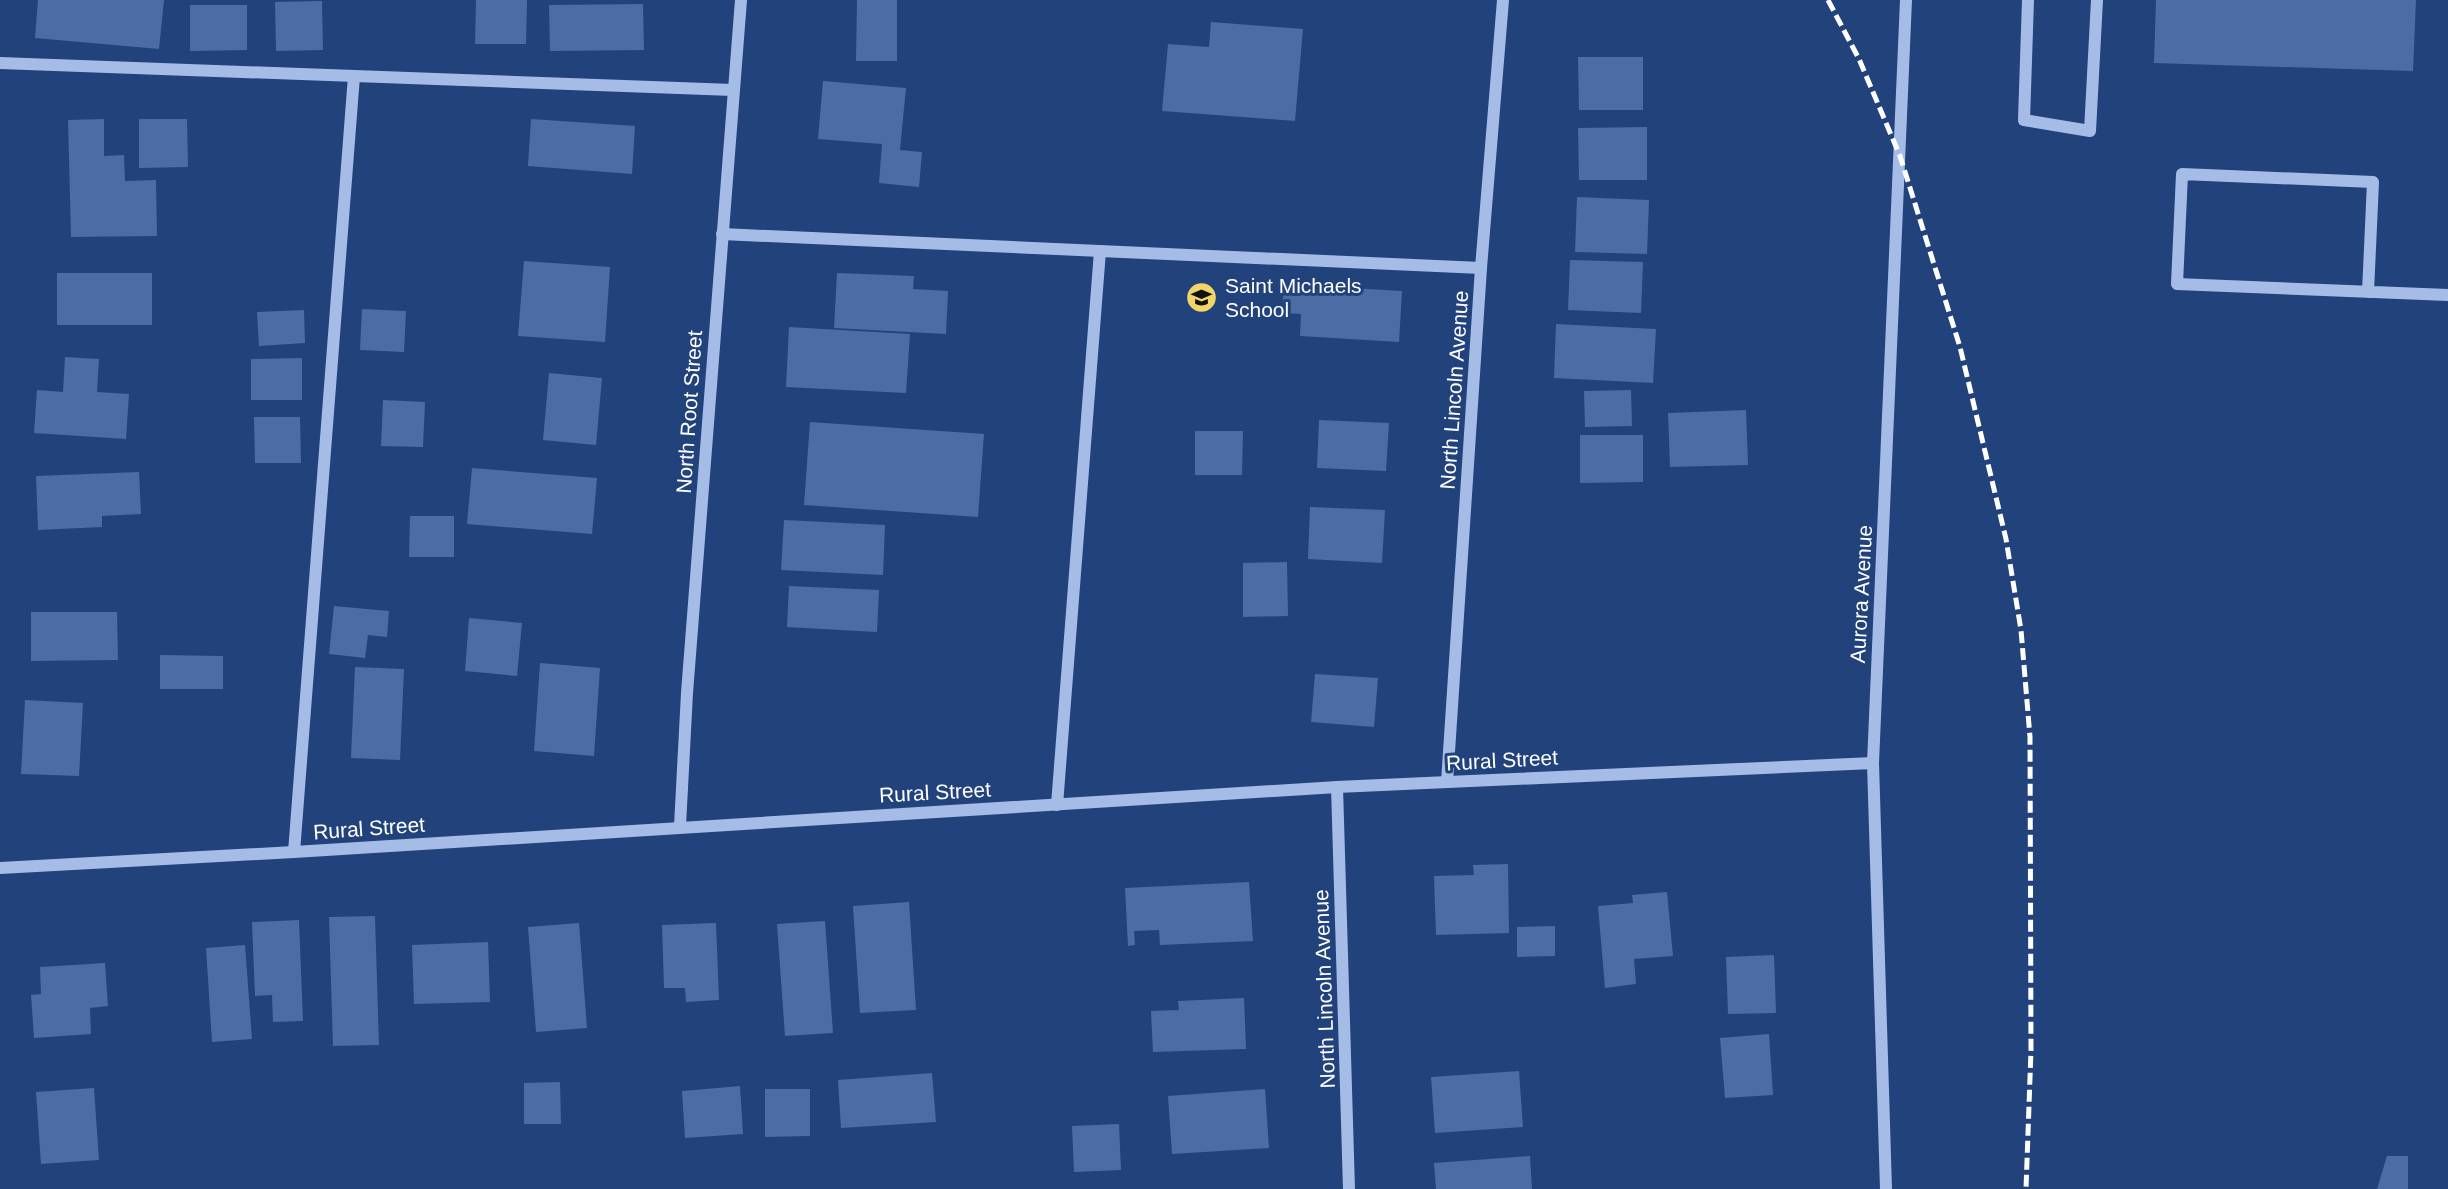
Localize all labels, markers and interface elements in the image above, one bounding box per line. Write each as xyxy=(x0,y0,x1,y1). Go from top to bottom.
place label: Saint Michaels School xyxy=(1225,274,1362,321)
school or university icon: Saint Michaels School xyxy=(1185,280,1219,314)
street label: North Lincoln Avenue xyxy=(1436,290,1472,490)
street label: North Root Street xyxy=(672,330,706,494)
street label: Aurora Avenue xyxy=(1846,524,1876,664)
street label: Rural Street xyxy=(1445,746,1559,774)
street label: Rural Street xyxy=(878,778,992,806)
street label: Rural Street xyxy=(312,813,426,843)
street label: North Lincoln Avenue xyxy=(1309,889,1339,1089)

